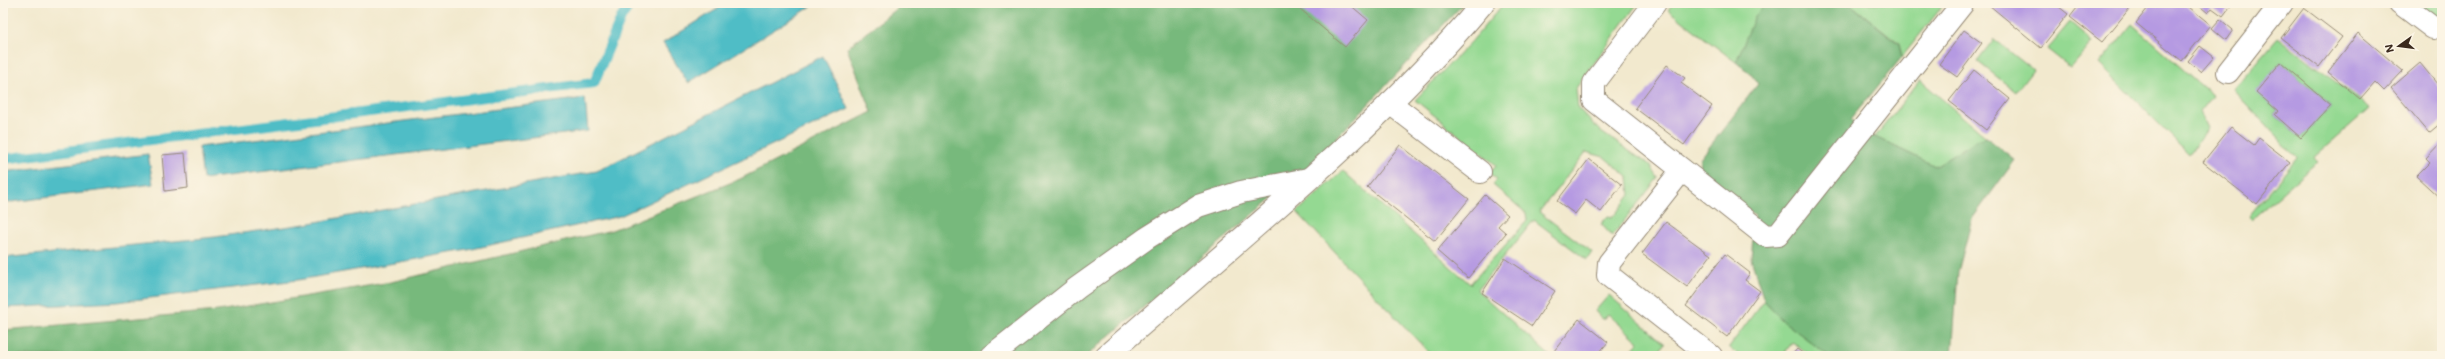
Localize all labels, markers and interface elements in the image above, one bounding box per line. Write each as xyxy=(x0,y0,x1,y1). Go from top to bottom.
north arrow xyxy=(2379,26,2419,66)
text: N xyxy=(2381,43,2397,54)

